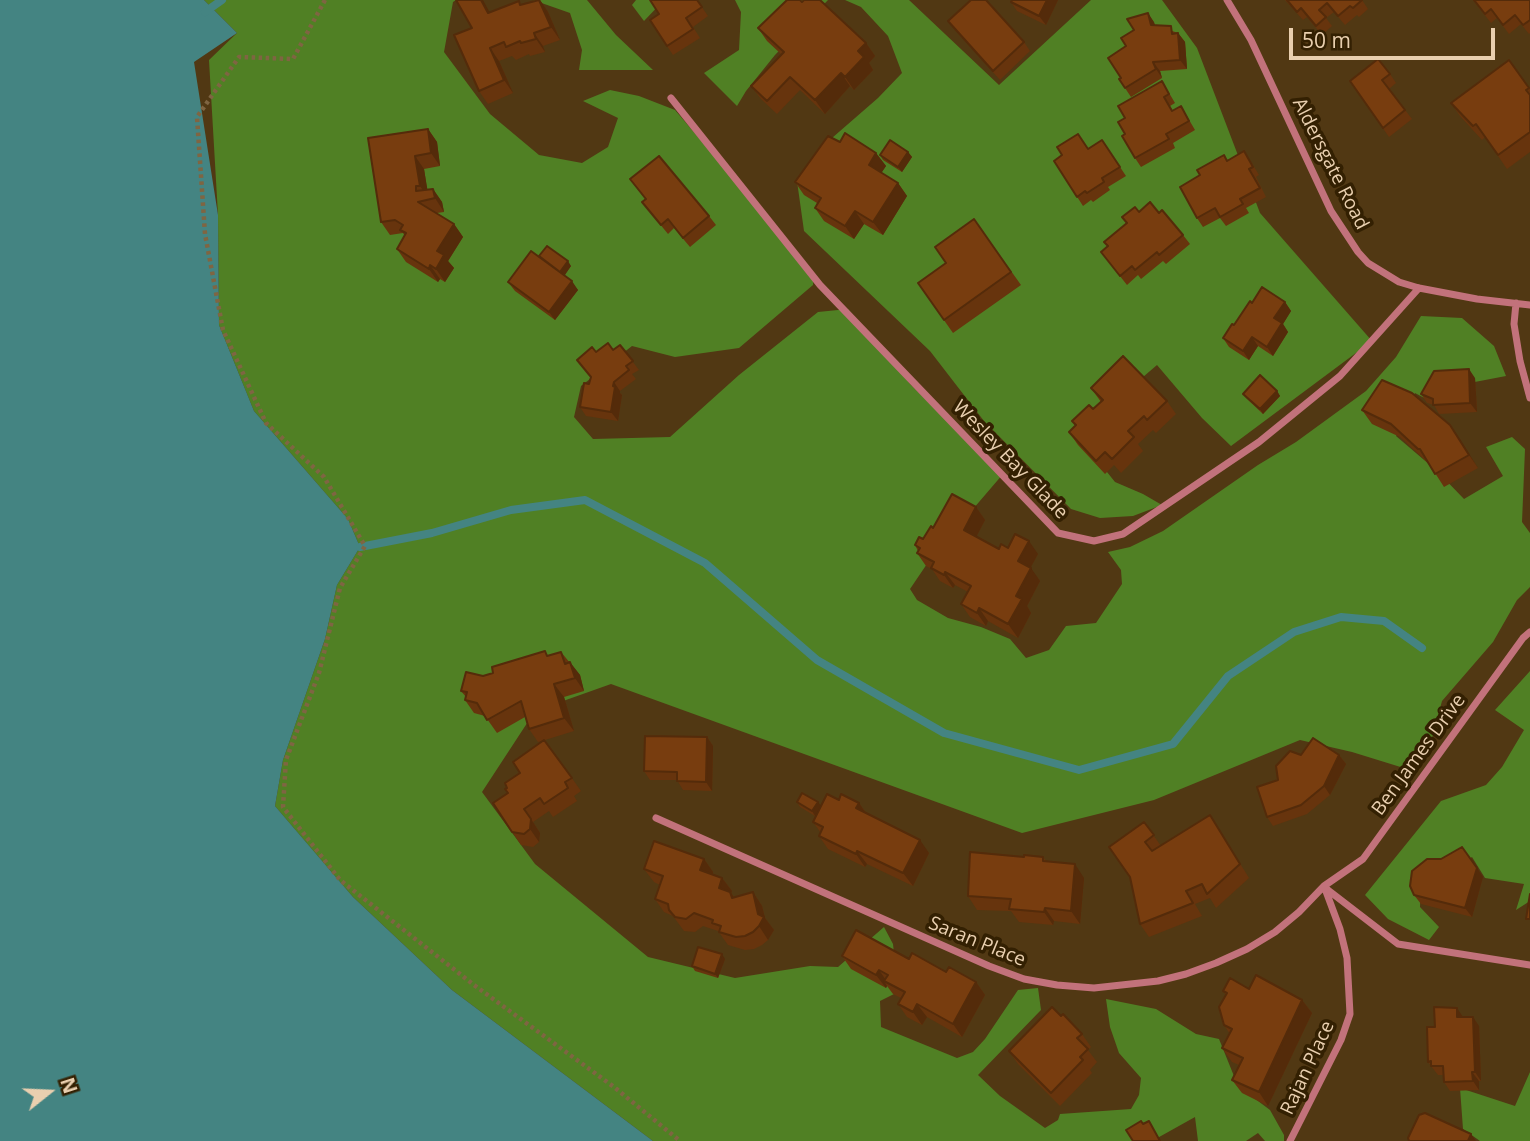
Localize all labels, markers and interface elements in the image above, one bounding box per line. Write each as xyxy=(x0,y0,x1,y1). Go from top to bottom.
scale bar xyxy=(1292,14,1498,58)
text: 50 m xyxy=(1302,26,1351,54)
street label: Aldersgate Road xyxy=(1287,94,1373,234)
street label: Wesley Bay Glade xyxy=(948,396,1072,524)
street label: Ben James Drive xyxy=(1367,690,1471,820)
street label: Saran Place xyxy=(925,912,1029,972)
street label: Rajan Place xyxy=(1276,1018,1340,1118)
north arrow xyxy=(14,1057,84,1127)
text: N xyxy=(54,1074,84,1097)

